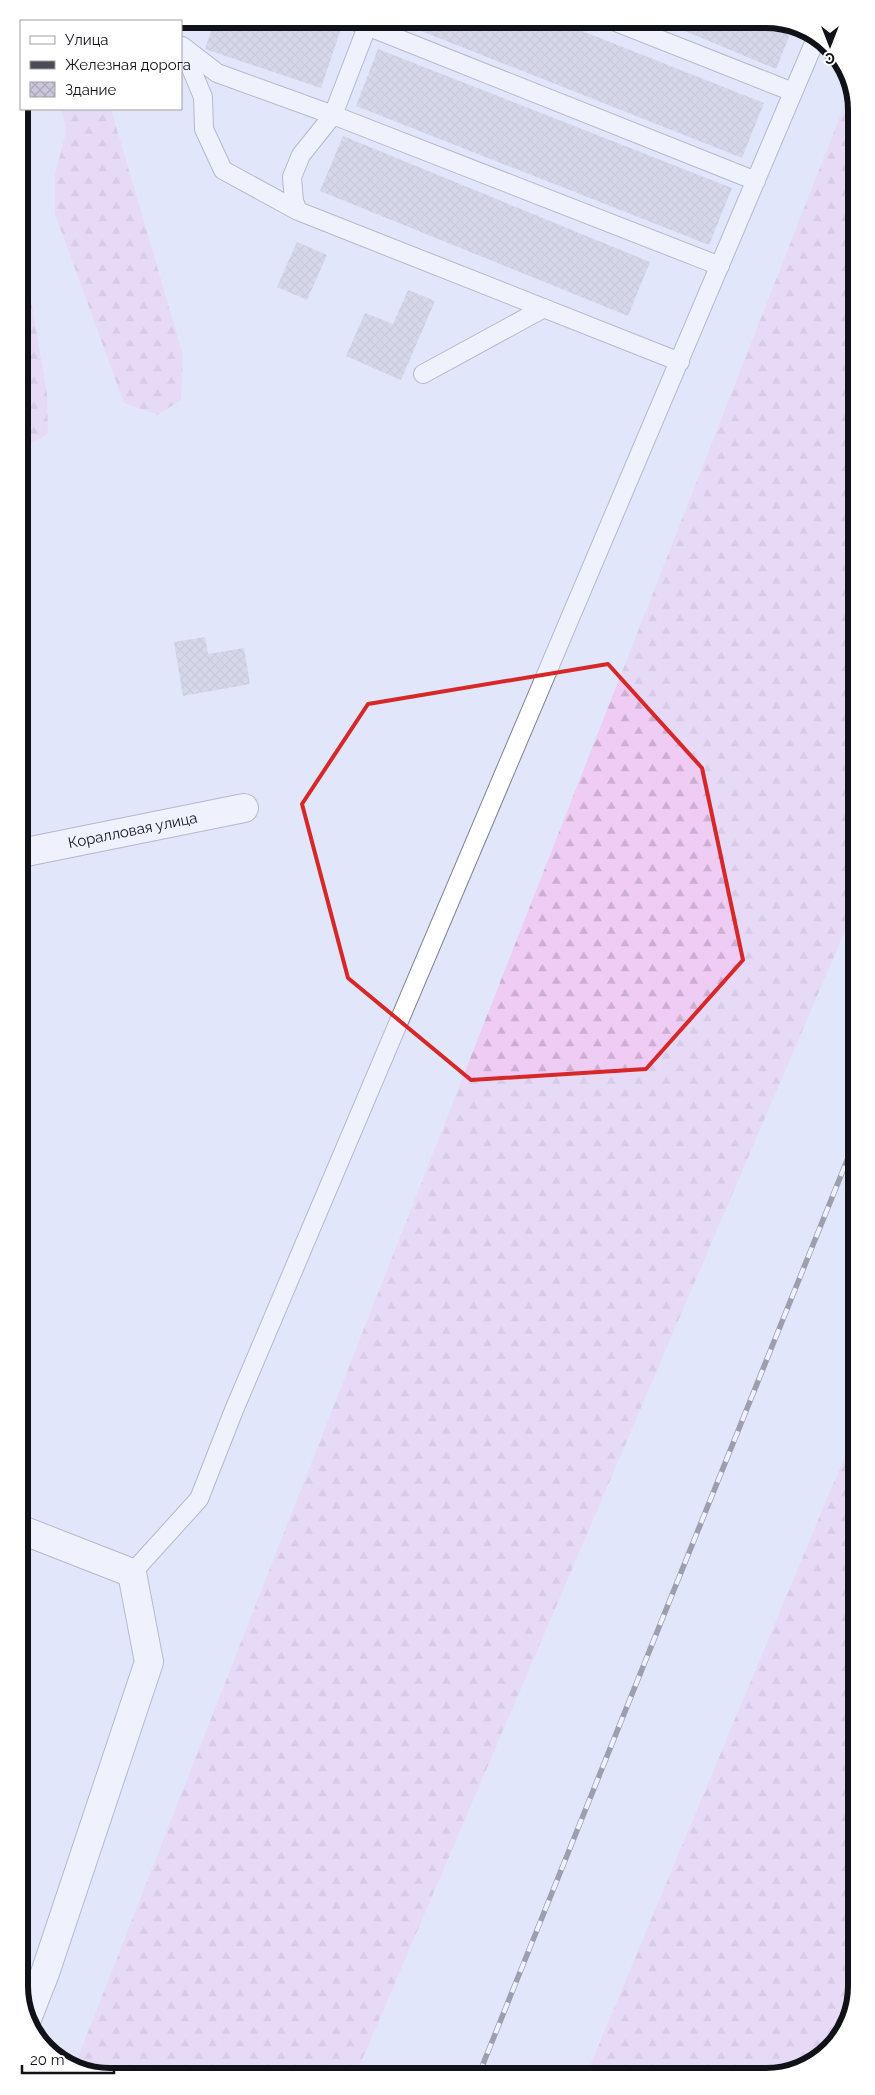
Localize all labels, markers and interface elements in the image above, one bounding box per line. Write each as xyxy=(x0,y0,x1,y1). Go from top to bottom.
legend xyxy=(20,20,182,110)
north arrow xyxy=(805,20,855,70)
text: Улица xyxy=(65,31,109,49)
text: С xyxy=(825,50,835,66)
text: Железная дорога xyxy=(65,56,191,74)
text: Здание xyxy=(65,81,117,99)
street label: Коралловая улица xyxy=(67,809,199,852)
scale bar xyxy=(22,2042,115,2074)
text: 20 m xyxy=(30,2051,65,2069)

